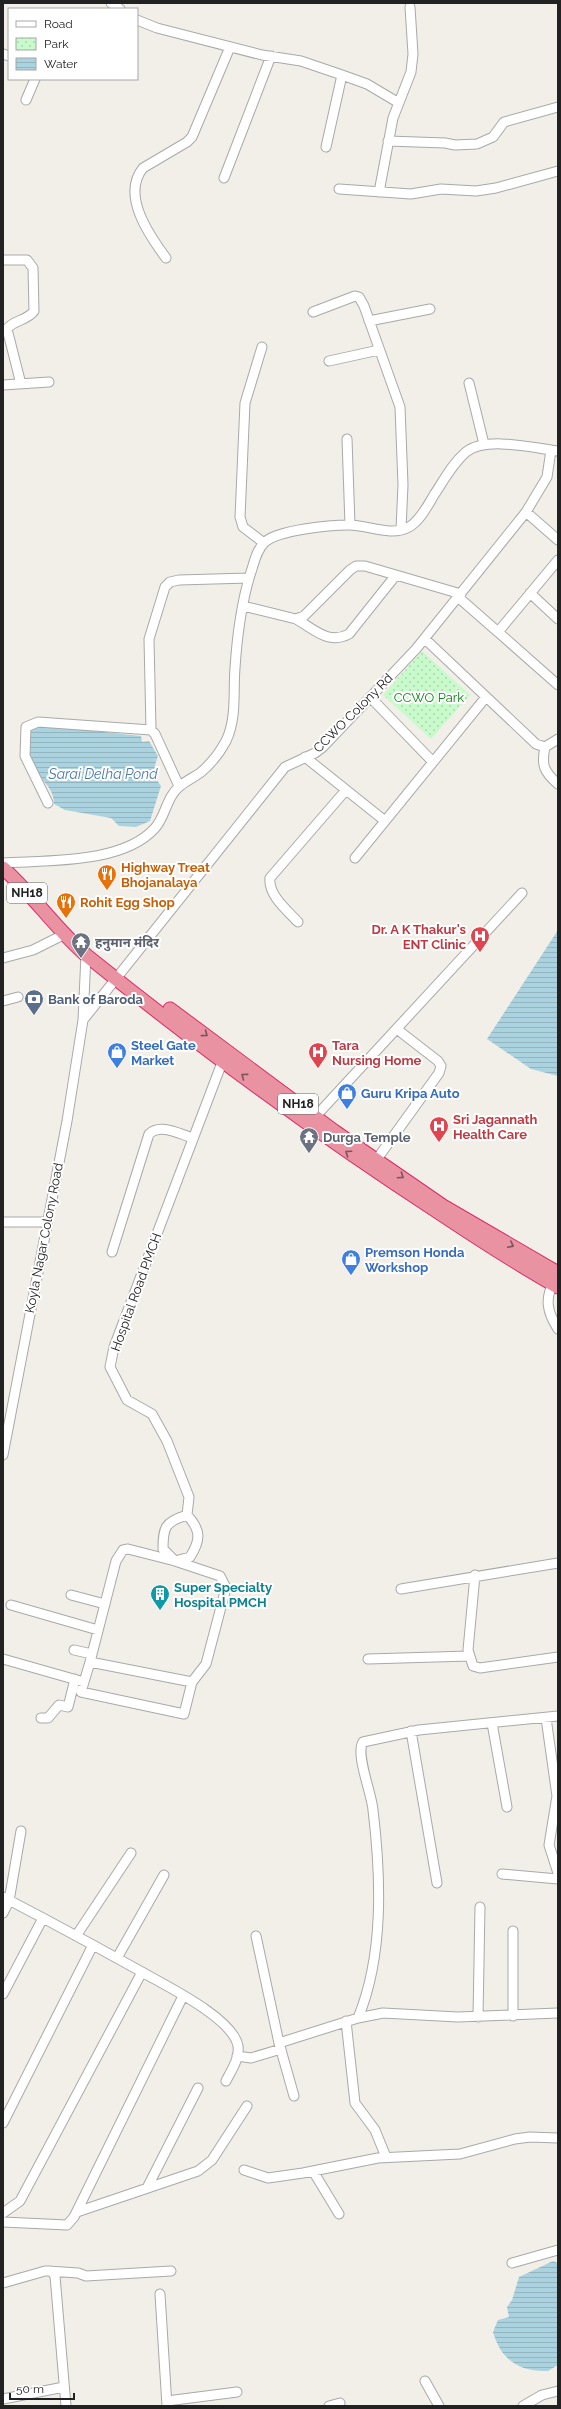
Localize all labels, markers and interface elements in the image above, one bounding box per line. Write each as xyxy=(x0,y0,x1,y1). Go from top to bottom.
legend xyxy=(8,8,138,80)
text: Road xyxy=(44,17,73,31)
text: Park xyxy=(44,37,69,51)
text: Water xyxy=(44,57,78,71)
street label: CCWO Colony Rd xyxy=(310,670,396,756)
park label: CCWO Park xyxy=(394,690,464,705)
water label: Sarai Delha Pond xyxy=(47,766,158,782)
place label: Highway Treat Bhojanalaya xyxy=(121,860,210,890)
restaurant icon: Highway Treat Bhojanalaya xyxy=(96,863,118,891)
road number: NH18 xyxy=(7,883,47,903)
restaurant icon: Rohit Egg Shop xyxy=(55,891,77,919)
place label: Rohit Egg Shop xyxy=(80,895,175,910)
place label: Dr. A K Thakur's ENT Clinic xyxy=(372,922,467,952)
hospital icon: Dr. A K Thakur's ENT Clinic xyxy=(469,925,491,953)
temple icon: हनुमान मंदिर xyxy=(70,931,92,959)
place label: हनुमान मंदिर xyxy=(95,935,159,952)
bank icon: Bank of Baroda xyxy=(23,988,45,1016)
place label: Bank of Baroda xyxy=(48,992,144,1007)
one-way arrow xyxy=(200,1029,207,1036)
place label: Steel Gate Market xyxy=(131,1038,196,1068)
place label: Tara Nursing Home xyxy=(332,1038,421,1068)
shop icon: Steel Gate Market xyxy=(106,1041,128,1069)
hospital icon: Tara Nursing Home xyxy=(307,1041,329,1069)
one-way arrow xyxy=(241,1074,248,1081)
shop icon: Guru Kripa Auto xyxy=(336,1082,358,1110)
place label: Guru Kripa Auto xyxy=(361,1086,460,1101)
road number: NH18 xyxy=(278,1094,318,1114)
place label: Sri Jagannath Health Care xyxy=(453,1112,538,1142)
hospital icon: Sri Jagannath Health Care xyxy=(428,1115,450,1143)
temple icon: Durga Temple xyxy=(298,1126,320,1154)
place label: Durga Temple xyxy=(323,1130,411,1145)
one-way arrow xyxy=(346,1151,353,1158)
street label: Koyla Nagar Colony Road xyxy=(22,1162,66,1314)
one-way arrow xyxy=(397,1171,404,1179)
street label: Hospital Road PMCH xyxy=(108,1231,164,1353)
one-way arrow xyxy=(506,1240,514,1247)
place label: Premson Honda Workshop xyxy=(365,1245,465,1275)
shop icon: Premson Honda Workshop xyxy=(340,1248,362,1276)
place label: Super Specialty Hospital PMCH xyxy=(174,1580,272,1610)
building icon: Super Specialty Hospital PMCH xyxy=(149,1583,171,1611)
scale bar xyxy=(10,2375,74,2401)
text: 50 m xyxy=(16,2382,44,2396)

